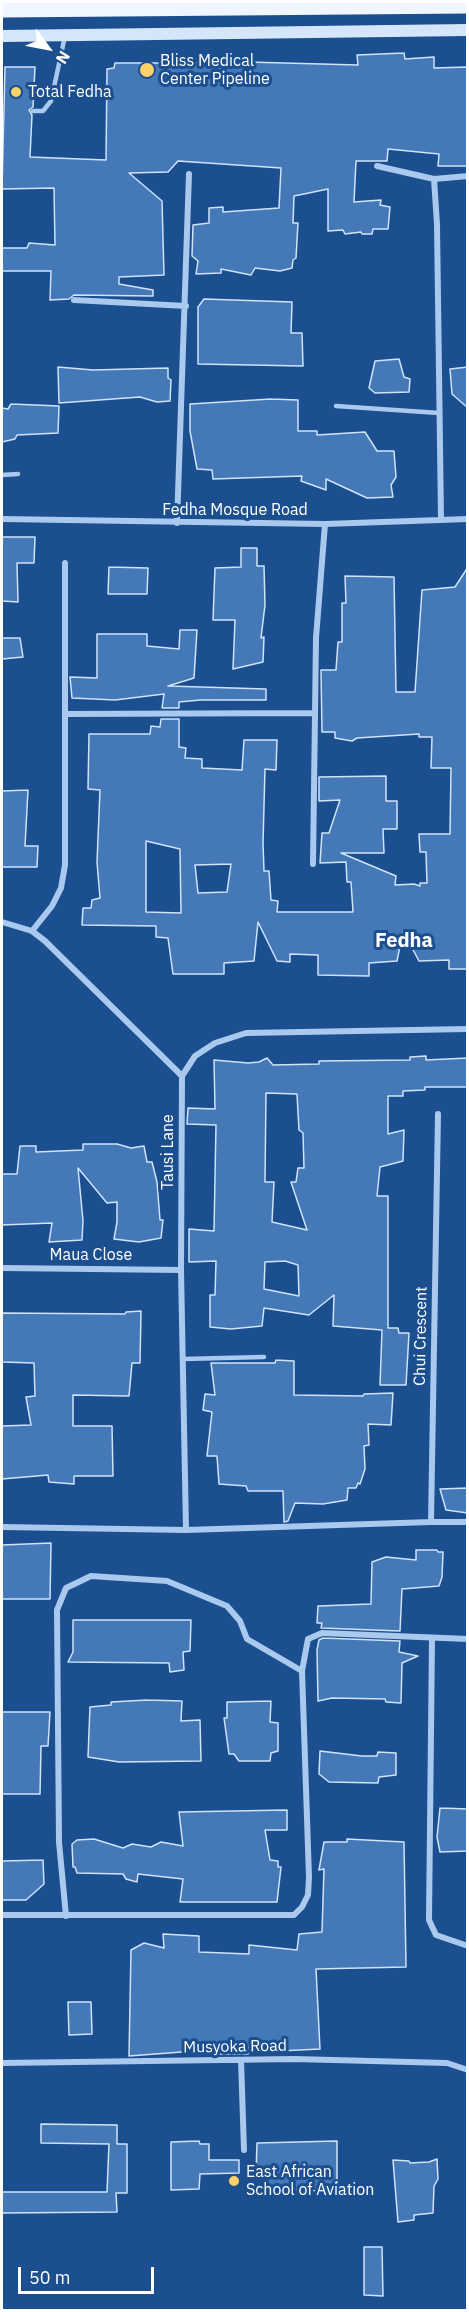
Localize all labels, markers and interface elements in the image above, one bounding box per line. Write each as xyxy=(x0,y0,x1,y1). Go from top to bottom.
north arrow xyxy=(18,18,78,78)
text: N xyxy=(52,47,75,68)
place label: Bliss Medical Center Pipeline xyxy=(160,51,270,89)
marker: Bliss Medical Center Pipeline xyxy=(138,61,156,79)
place label: Total Fedha xyxy=(28,82,112,102)
marker: Total Fedha xyxy=(9,85,23,99)
street label: Fedha Mosque Road xyxy=(162,500,308,520)
district label: Fedha xyxy=(375,929,433,953)
street label: Tausi Lane xyxy=(158,1114,178,1190)
street label: Maua Close xyxy=(50,1245,132,1265)
street label: Chui Crescent xyxy=(411,1286,431,1386)
street label: Musyoka Road xyxy=(183,2036,287,2058)
place label: East African School of Aviation xyxy=(246,2162,374,2200)
marker: East African School of Aviation xyxy=(227,2174,241,2188)
scale bar xyxy=(21,2255,158,2293)
text: 50 m xyxy=(29,2266,71,2289)

